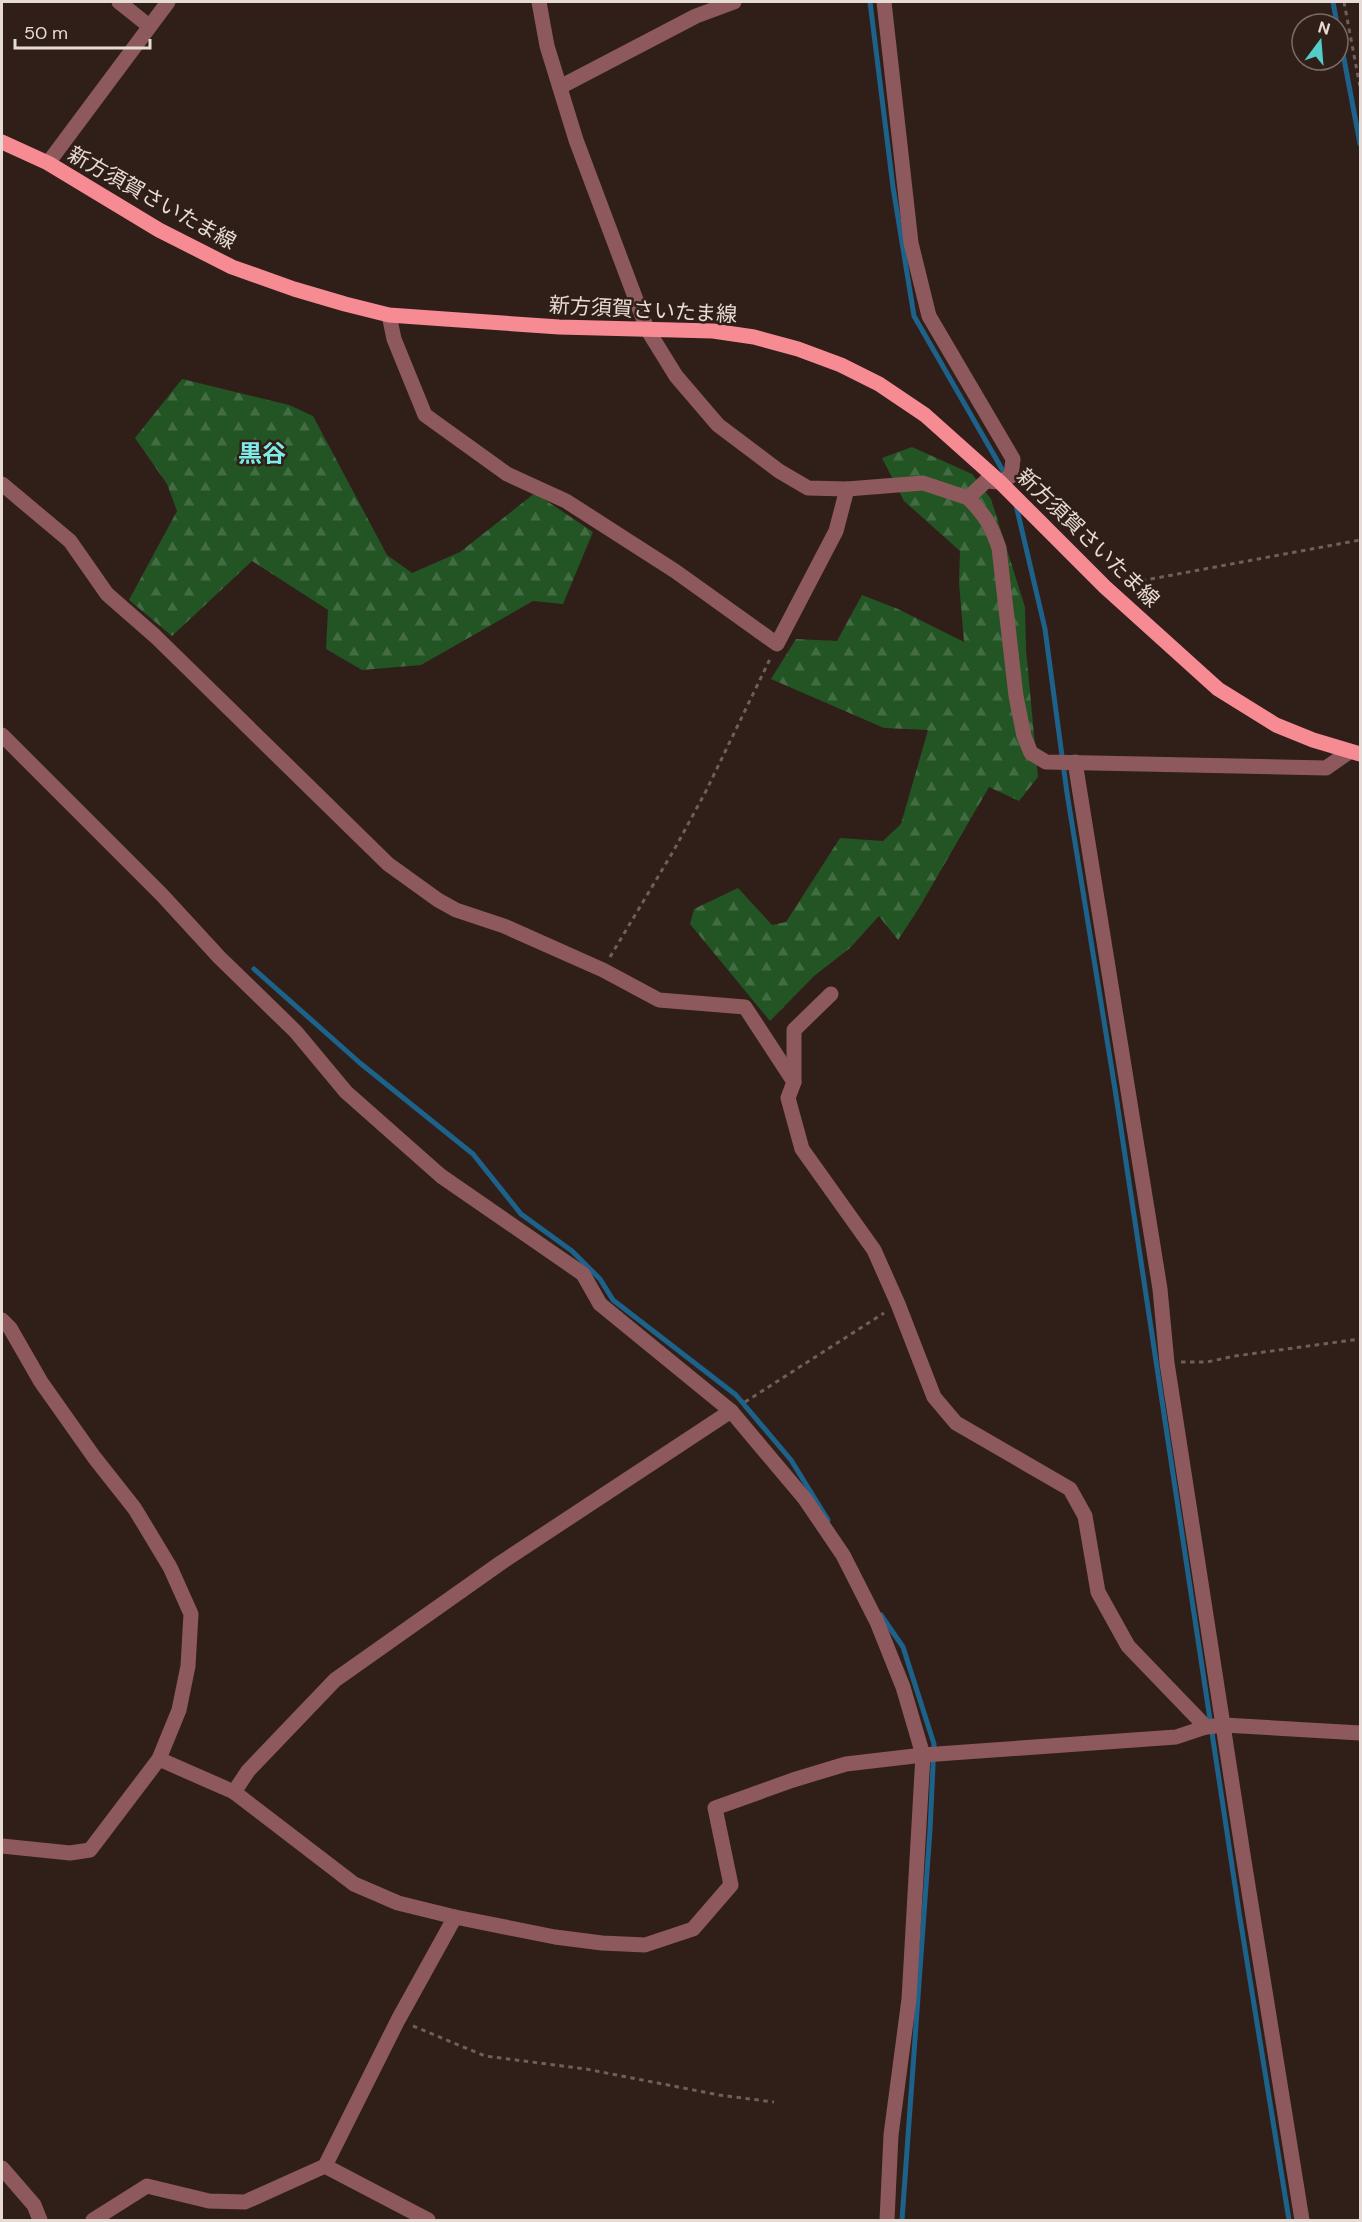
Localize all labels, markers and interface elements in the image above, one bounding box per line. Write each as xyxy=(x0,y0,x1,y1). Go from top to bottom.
scale bar xyxy=(15,12,150,50)
north arrow xyxy=(1290,12,1350,72)
text: N xyxy=(1315,16,1333,40)
text: 50 m xyxy=(24,21,68,45)
street label: 新方須賀さいたま線 xyxy=(63,140,241,256)
street label: 新方須賀さいたま線 xyxy=(548,291,738,329)
district label: 黒谷 xyxy=(238,438,286,469)
street label: 新方須賀さいたま線 xyxy=(1011,463,1165,613)

